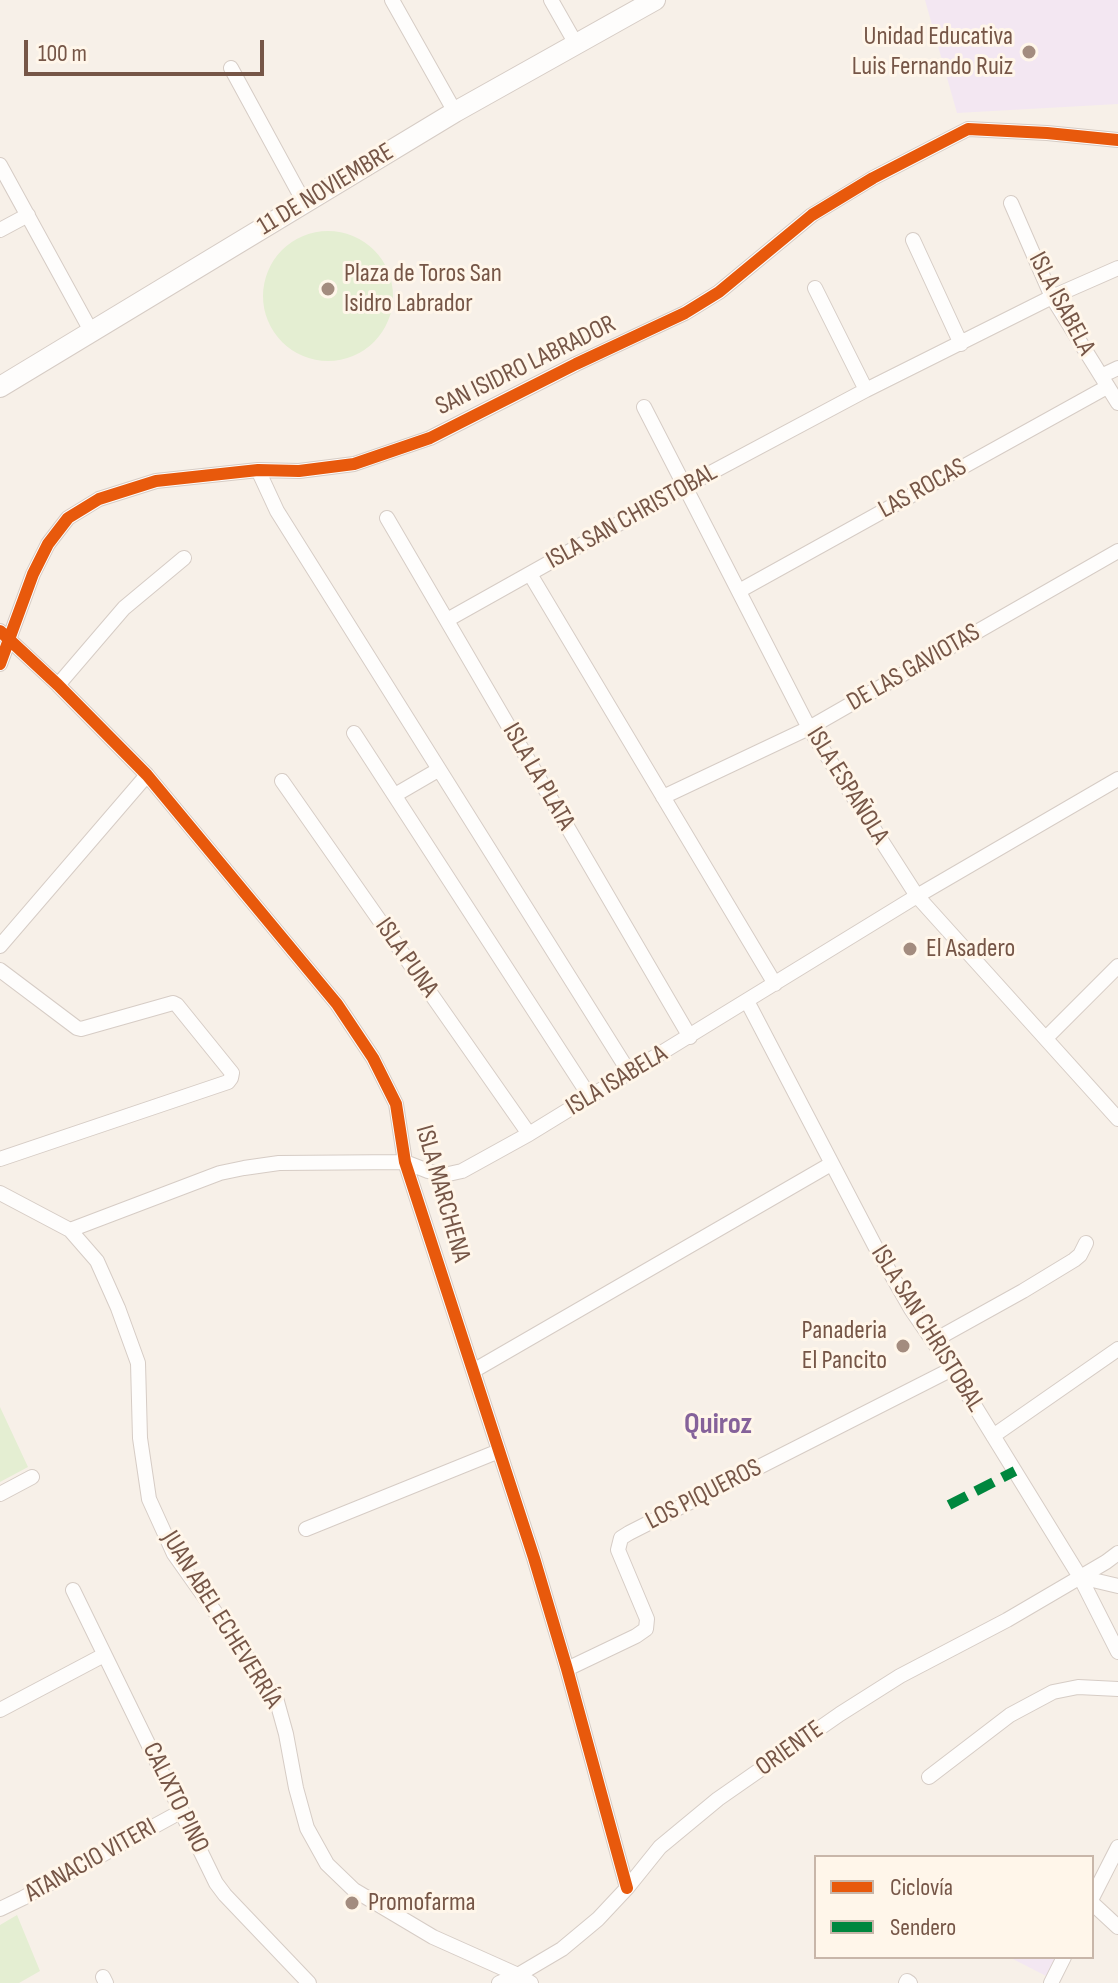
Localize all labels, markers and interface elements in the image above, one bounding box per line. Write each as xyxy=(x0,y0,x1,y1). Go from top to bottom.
place label: Unidad Educativa Luis Fernando Ruiz xyxy=(852,21,1013,82)
scale bar xyxy=(28,24,268,74)
text: 100 m xyxy=(38,39,87,68)
marker: Unidad Educativa Luis Fernando Ruiz xyxy=(1020,43,1038,61)
street label: 11 DE NOVIEMBRE xyxy=(252,137,400,243)
street label: ISLA ISABELA xyxy=(1021,247,1101,361)
place label: Plaza de Toros San Isidro Labrador xyxy=(344,258,502,320)
marker: Plaza de Toros San Isidro Labrador xyxy=(319,280,337,298)
street label: SAN ISIDRO LABRADOR xyxy=(431,309,621,423)
street label: LAS ROCAS xyxy=(874,452,972,526)
street label: ISLA SAN CHRISTOBAL xyxy=(541,457,723,577)
street label: DE LAS GAVIOTAS xyxy=(842,617,986,719)
street label: ISLA LA PLATA xyxy=(495,718,581,836)
street label: ISLA ESPAÑOLA xyxy=(799,722,895,850)
street label: ISLA PUNA xyxy=(367,912,445,1004)
place label: El Asadero xyxy=(926,933,1015,965)
marker: El Asadero xyxy=(901,940,919,958)
street label: ISLA ISABELA xyxy=(561,1039,673,1123)
street label: ISLA MARCHENA xyxy=(408,1122,476,1266)
street label: ISLA SAN CHRISTOBAL xyxy=(863,1240,991,1418)
place label: Panaderia El Pancito xyxy=(802,1315,887,1376)
marker: Panaderia El Pancito xyxy=(894,1337,912,1355)
district label: Quiroz xyxy=(684,1407,752,1443)
street label: LOS PIQUEROS xyxy=(641,1453,767,1537)
street label: JUAN ABEL ECHEVERRÍA xyxy=(154,1525,288,1715)
street label: ORIENTE xyxy=(750,1715,830,1783)
street label: CALIXTO PINO xyxy=(135,1738,215,1858)
street label: ATANACIO VITERI xyxy=(20,1812,162,1910)
legend xyxy=(814,1855,1094,1959)
text: Ciclovía xyxy=(890,1873,953,1902)
place label: Promofarma xyxy=(368,1887,476,1919)
marker: Promofarma xyxy=(343,1894,361,1912)
text: Sendero xyxy=(890,1913,956,1942)

